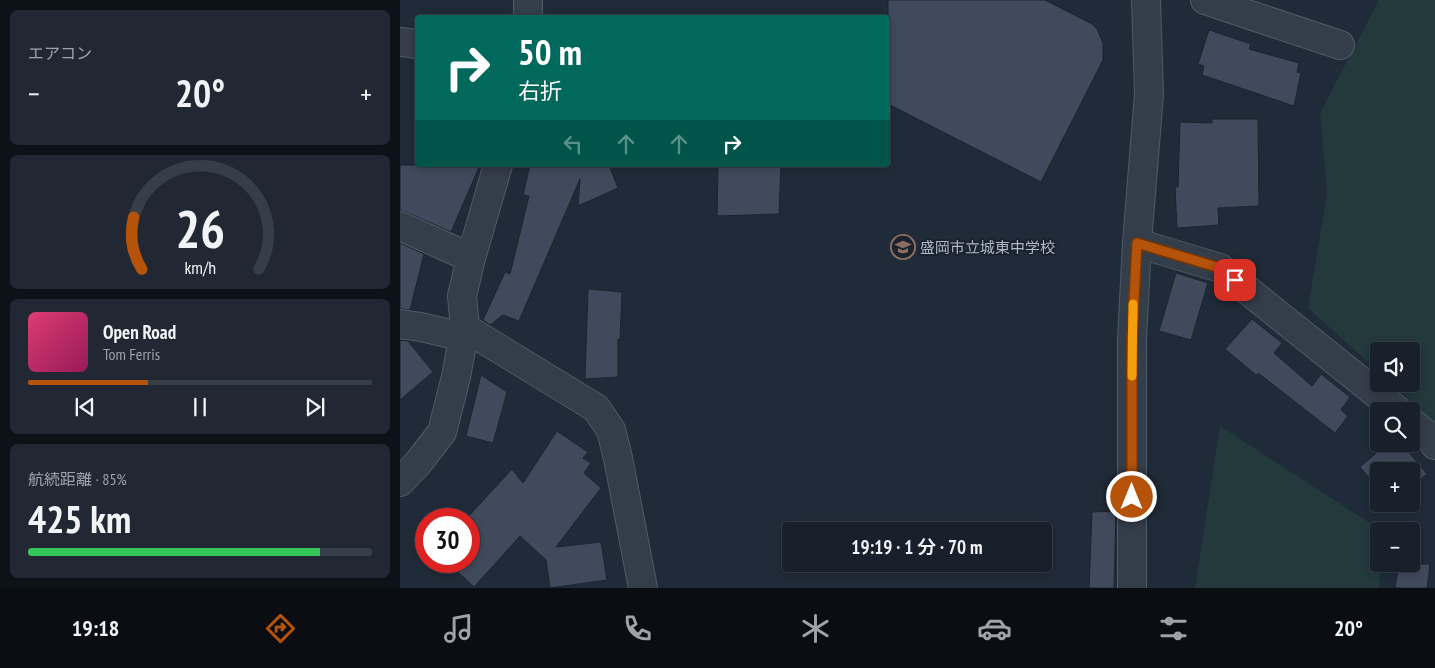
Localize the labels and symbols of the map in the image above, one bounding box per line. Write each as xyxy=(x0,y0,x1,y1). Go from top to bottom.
school or university icon: 盛岡市立城東中学校 xyxy=(890,234,916,260)
place label: 盛岡市立城東中学校 xyxy=(920,238,1055,257)
pin xyxy=(1214,259,1256,301)
position arrow xyxy=(1105,470,1157,522)
speed limit sign: 30 xyxy=(415,508,480,573)

